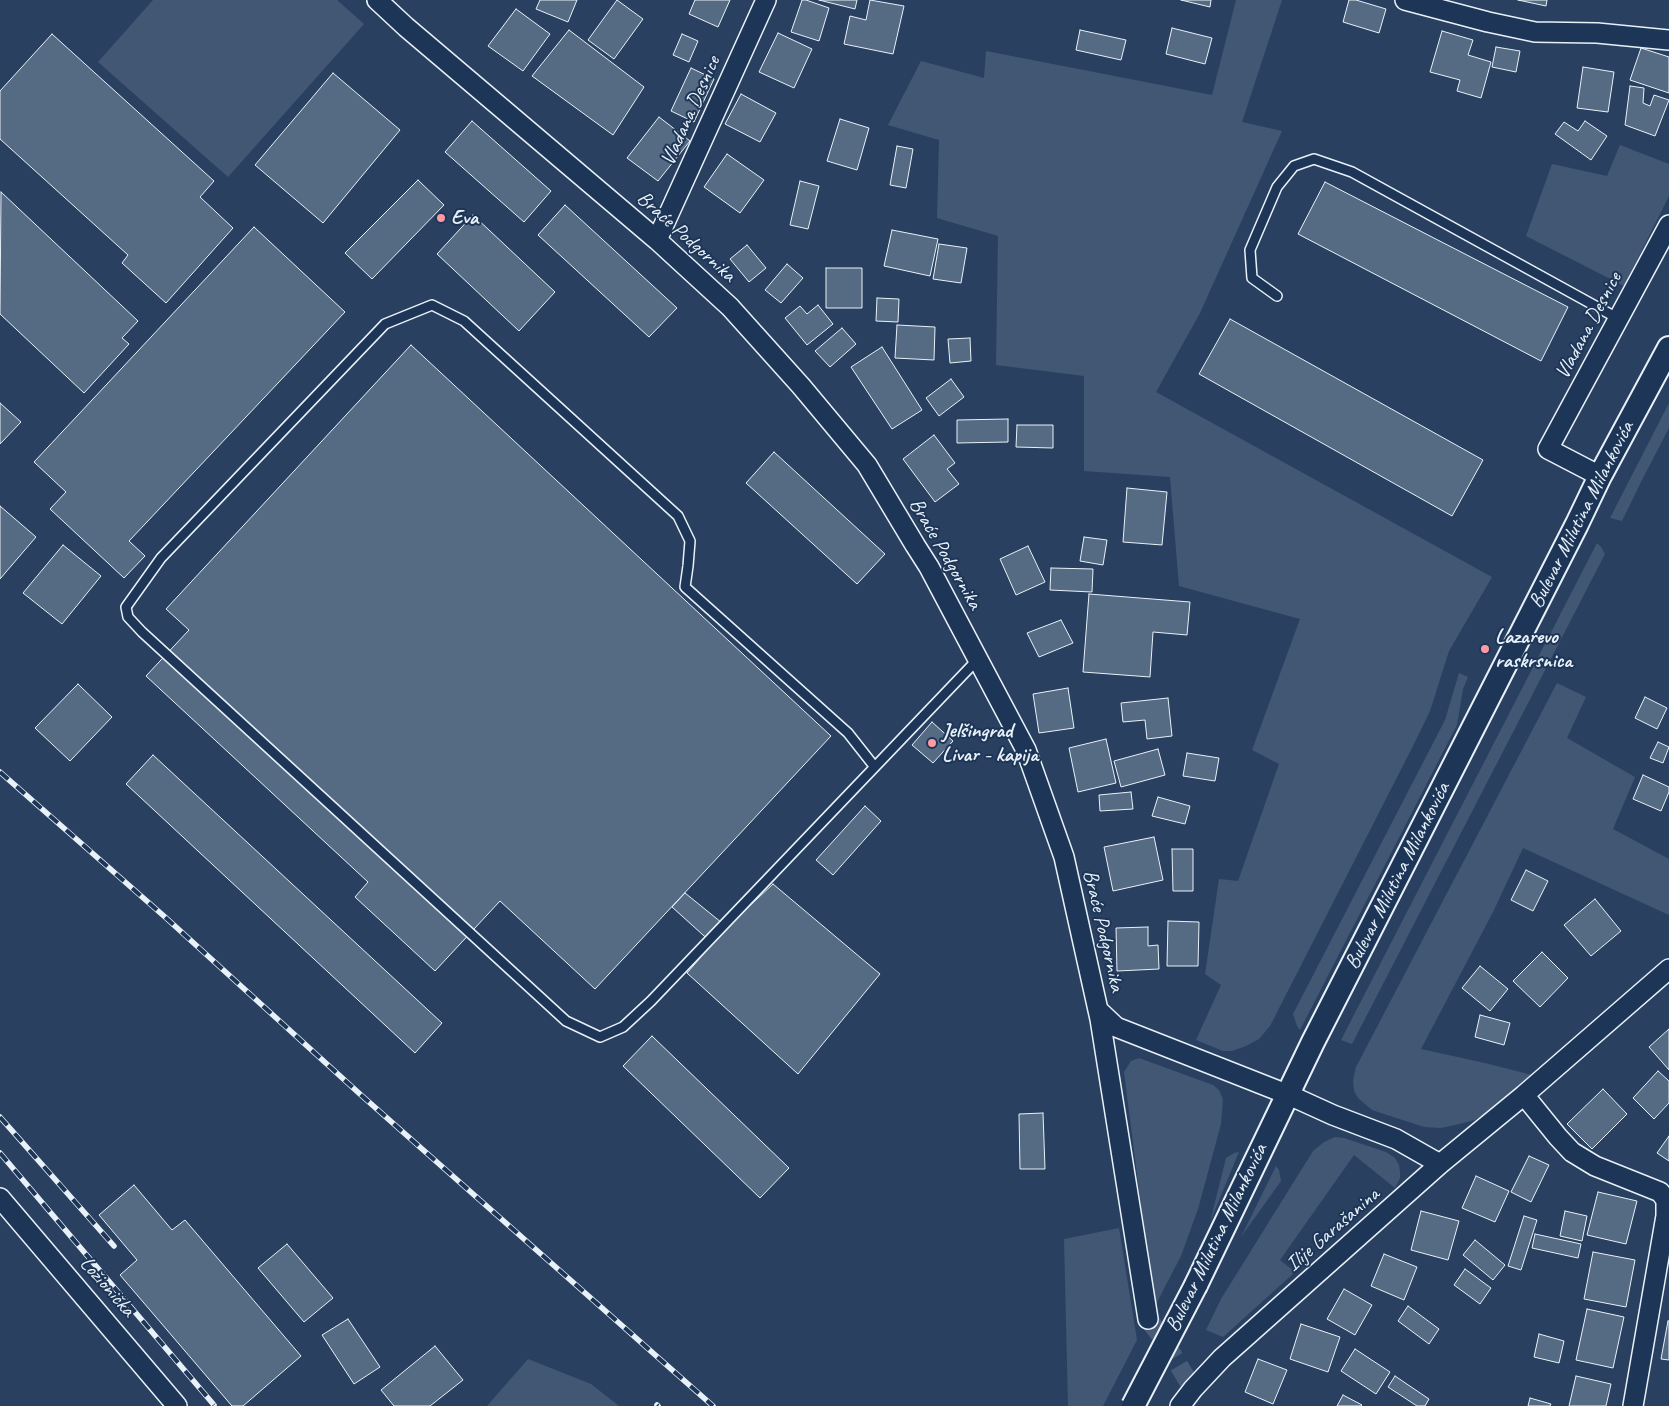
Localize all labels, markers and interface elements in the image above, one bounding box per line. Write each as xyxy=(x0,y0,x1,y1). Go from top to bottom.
street label: Vladana Desnice xyxy=(656,52,726,170)
street label: Braće Podgornika xyxy=(631,186,741,288)
place label: Eva xyxy=(451,205,478,231)
marker: Eva xyxy=(435,212,447,224)
street label: Vladana Desnice xyxy=(1550,268,1628,384)
street label: Bulevar Milutina Milankovića xyxy=(1524,417,1640,613)
street label: Braće Podgornika xyxy=(903,494,987,614)
place label: Lazarevo raskrsnica xyxy=(1495,624,1572,674)
marker: Lazarevo raskrsnica xyxy=(1479,643,1491,655)
place label: Jelšingrad Livar - kapija xyxy=(942,718,1038,768)
marker: Jelšingrad Livar - kapija xyxy=(926,737,938,749)
street label: Bulevar Milutina Milankovića xyxy=(1340,778,1456,974)
street label: Braće Podgornika xyxy=(1077,868,1129,994)
street label: Bulevar Milutina Milankovića xyxy=(1160,1140,1274,1336)
street label: Ilije Garašanina xyxy=(1281,1183,1385,1277)
street label: Ložionička xyxy=(74,1252,140,1322)

